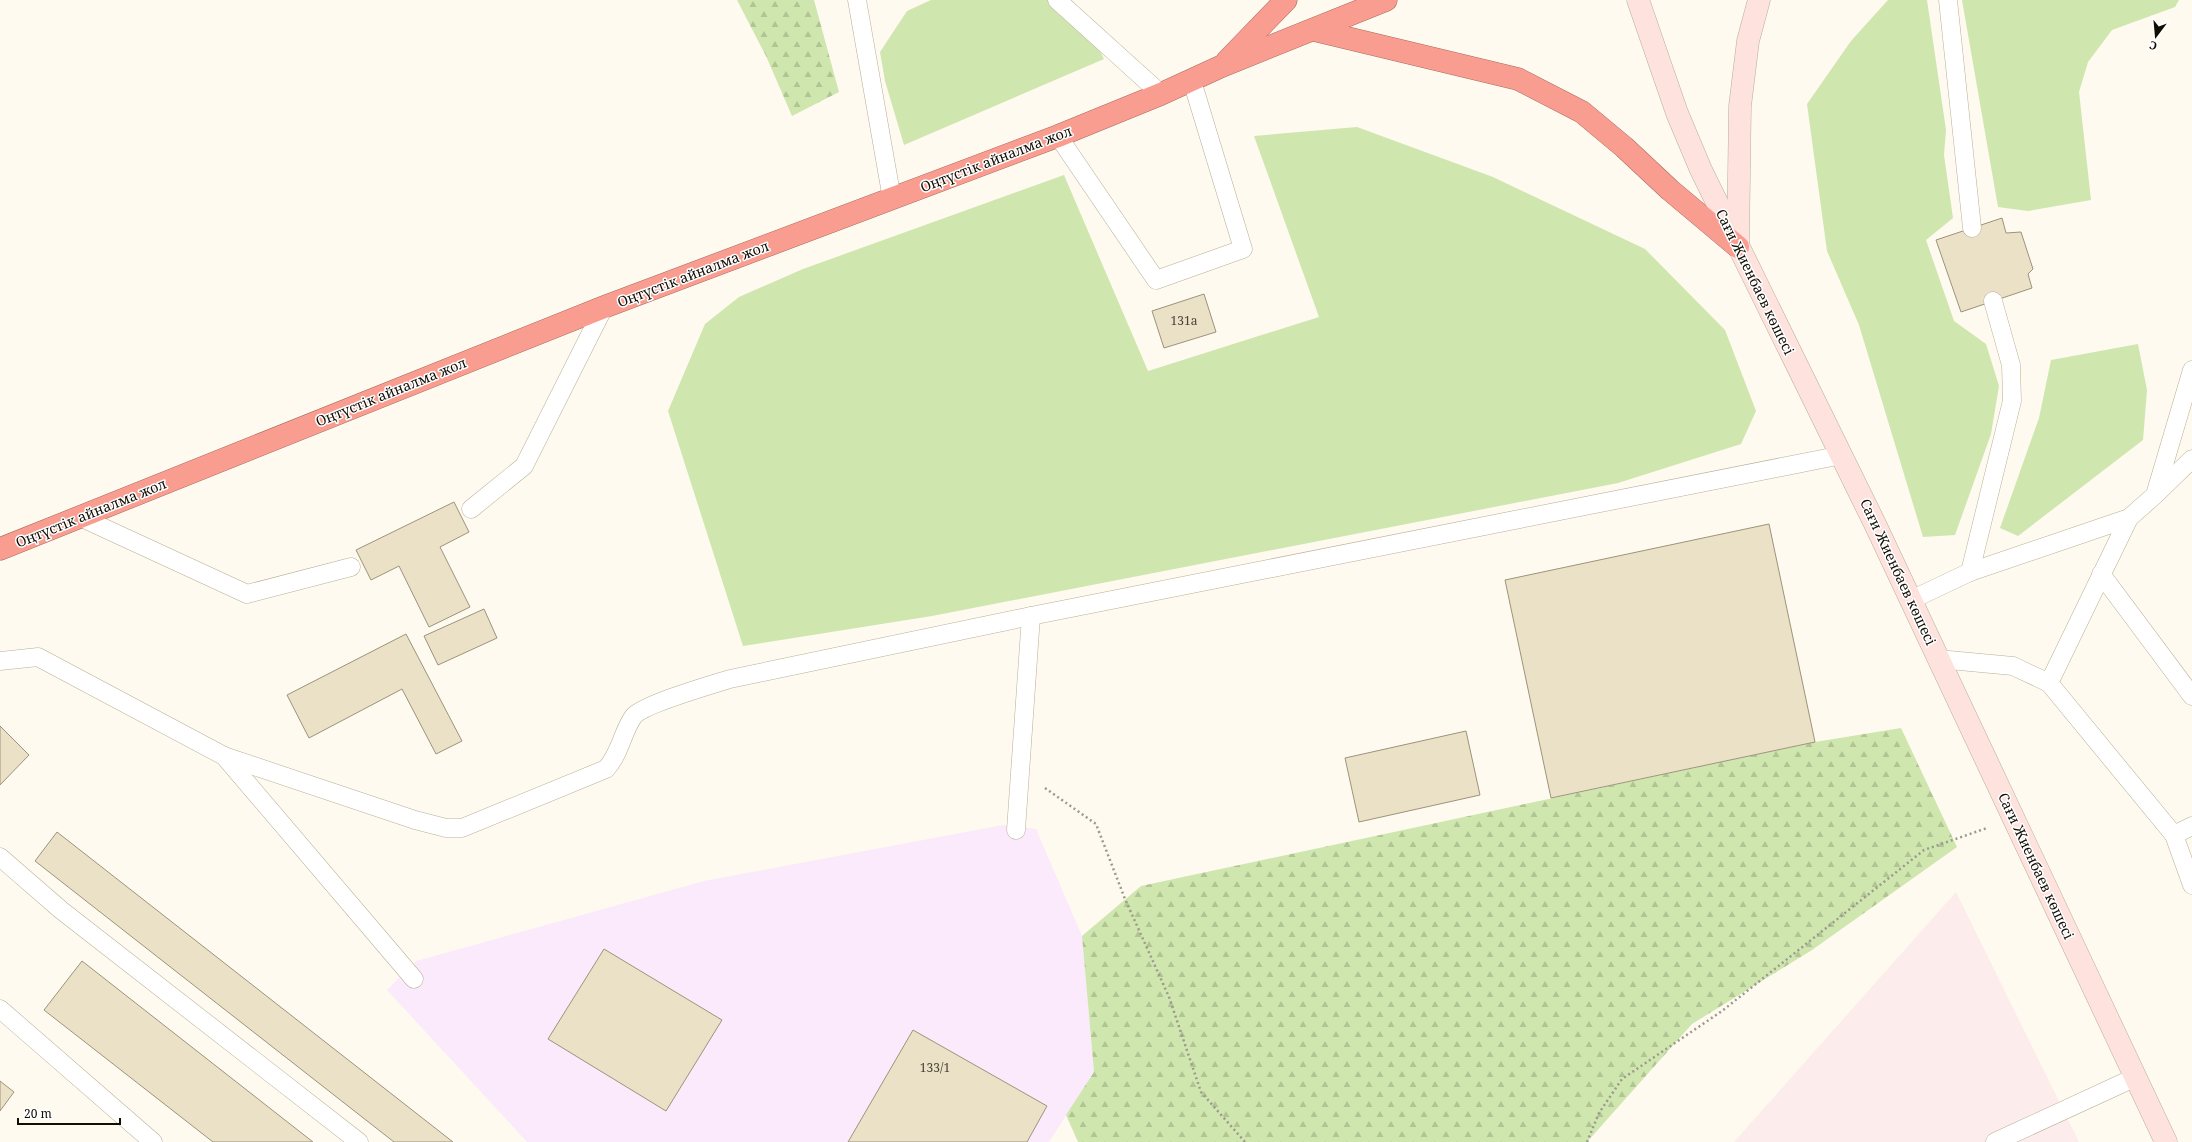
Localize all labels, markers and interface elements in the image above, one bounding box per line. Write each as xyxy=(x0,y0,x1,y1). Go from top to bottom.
north arrow xyxy=(2136,16,2176,56)
text: С xyxy=(2148,38,2159,54)
street label: Оңтүстік айналма жол xyxy=(917,121,1075,196)
street label: Сағи Жиенбаев көшесі xyxy=(1712,206,1799,358)
street label: Оңтүстік айналма жол xyxy=(614,236,772,311)
house number: 131а xyxy=(1171,312,1198,329)
street label: Оңтүстік айналма жол xyxy=(313,352,469,431)
street label: Оңтүстік айналма жол xyxy=(13,473,169,552)
street label: Сағи Жиенбаев көшесі xyxy=(1856,495,1941,648)
street label: Сағи Жиенбаев көшесі xyxy=(1994,789,2079,942)
house number: 133/1 xyxy=(920,1059,950,1076)
scale bar xyxy=(18,1100,120,1126)
text: 20 m xyxy=(24,1105,52,1122)

